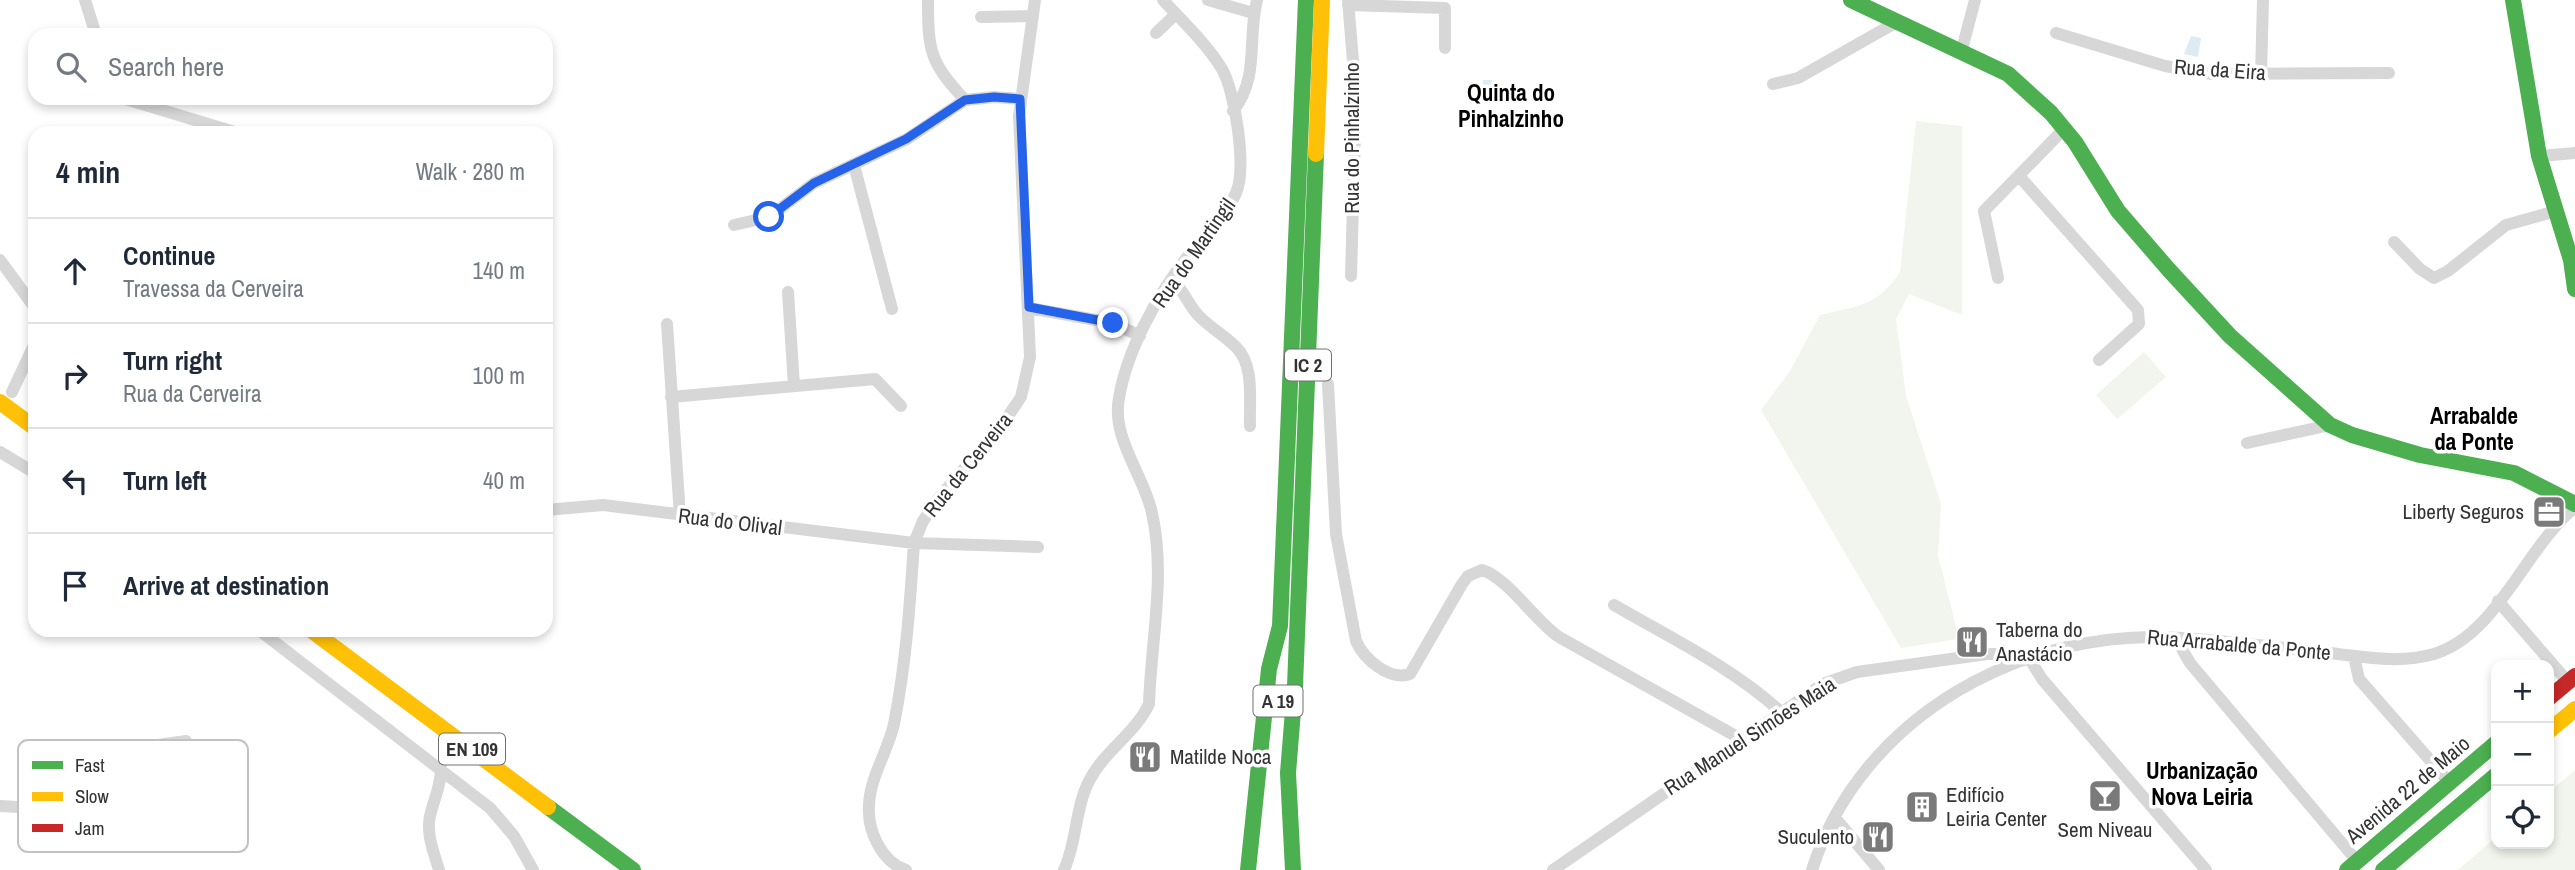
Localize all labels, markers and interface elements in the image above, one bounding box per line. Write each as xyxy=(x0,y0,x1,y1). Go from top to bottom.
search box xyxy=(28,28,553,105)
icon: search xyxy=(52,48,90,86)
text: Search here xyxy=(108,49,224,84)
street label: Rua da Eira xyxy=(2173,52,2267,87)
street label: Rua do Pinhalzinho xyxy=(1337,62,1366,214)
district label: Quinta do Pinhalzinho xyxy=(1458,77,1564,134)
text: 4 min xyxy=(56,152,120,192)
text: Walk · 280 m xyxy=(416,156,525,187)
street label: Rua do Martingil xyxy=(1145,192,1242,313)
route start xyxy=(753,201,784,232)
text: Continue xyxy=(123,238,215,273)
icon: ahead xyxy=(56,252,94,290)
text: 140 m xyxy=(473,255,525,286)
text: Travessa da Cerveira xyxy=(123,273,304,304)
route end xyxy=(1097,307,1128,338)
text: Turn right xyxy=(123,343,222,378)
road number: IC 2 xyxy=(1285,350,1331,380)
icon: right xyxy=(56,357,94,395)
text: 100 m xyxy=(473,360,525,391)
text: Rua da Cerveira xyxy=(123,378,261,409)
district label: Arrabalde da Ponte xyxy=(2430,400,2518,457)
street label: Rua da Cerveira xyxy=(917,406,1019,523)
icon: left xyxy=(56,462,94,500)
text: Turn left xyxy=(123,463,207,498)
text: 40 m xyxy=(483,465,525,496)
office icon: Liberty Seguros xyxy=(2530,493,2568,531)
place label: Liberty Seguros xyxy=(2402,497,2524,526)
street label: Rua do Olival xyxy=(677,501,784,542)
icon: arrive xyxy=(56,567,94,605)
text: Arrive at destination xyxy=(123,568,329,603)
place label: Taberna do Anastácio xyxy=(1995,615,2083,668)
street label: Rua Arrabalde da Ponte xyxy=(2146,622,2332,667)
restaurant icon: Taberna do Anastácio xyxy=(1953,623,1991,661)
map controls xyxy=(2491,660,2554,849)
button: + xyxy=(2491,660,2554,723)
street label: Rua Manuel Simões Maia xyxy=(1658,669,1841,802)
road number: A 19 xyxy=(1254,686,1302,716)
button: − xyxy=(2491,723,2554,786)
street label: Avenida 22 de Maio xyxy=(2339,729,2476,851)
road number: EN 109 xyxy=(439,734,505,764)
restaurant icon: Matilde Noca xyxy=(1126,738,1164,776)
legend xyxy=(18,740,248,852)
place label: Matilde Noca xyxy=(1170,742,1272,771)
text: Fast xyxy=(75,752,105,778)
district label: Urbanização Nova Leiria xyxy=(2146,755,2258,812)
bar icon: Sem Niveau xyxy=(2086,777,2124,815)
place label: Edifício Leiria Center xyxy=(1946,780,2047,833)
text: Slow xyxy=(75,783,110,809)
button: locate xyxy=(2491,786,2554,849)
building icon: Edifício Leiria Center xyxy=(1903,788,1941,826)
text: Jam xyxy=(75,815,104,841)
place label: Sem Niveau xyxy=(2058,815,2152,844)
restaurant icon: Suculento xyxy=(1859,818,1897,856)
place label: Suculento xyxy=(1777,822,1854,851)

